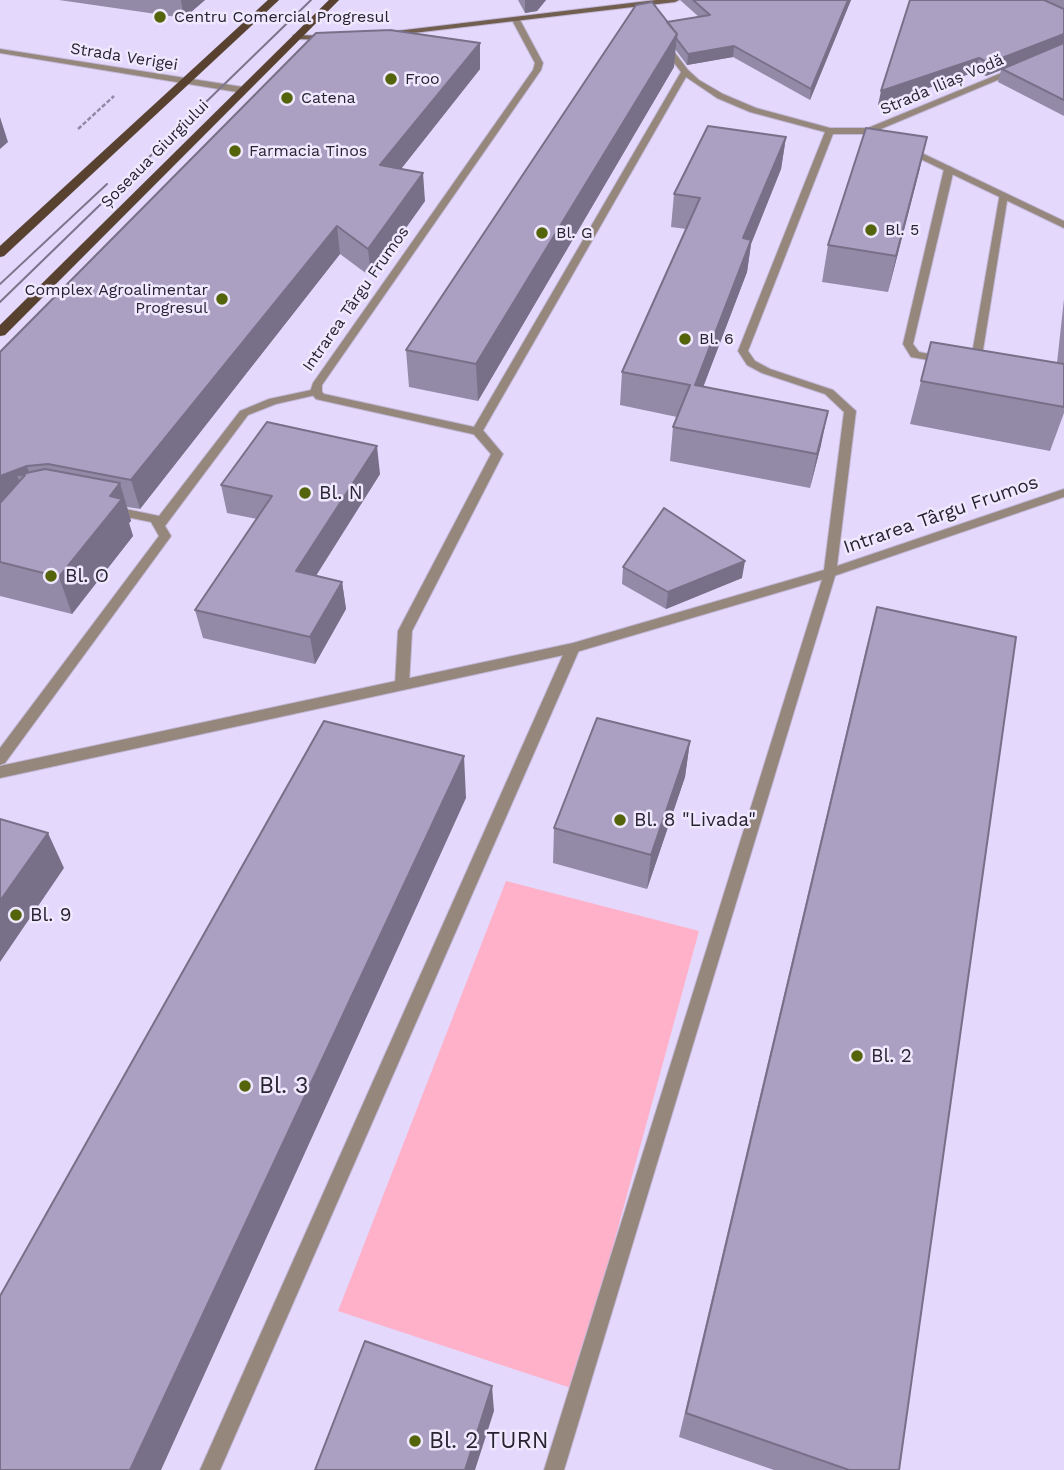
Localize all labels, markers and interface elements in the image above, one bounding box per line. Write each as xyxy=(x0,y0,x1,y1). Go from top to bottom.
place label: Centru Comercial Progresul xyxy=(174,7,389,27)
marker: Centru Comercial Progresul xyxy=(152,9,168,25)
street label: Strada Verigei xyxy=(69,39,179,75)
street label: Strada Iliaș Vodă xyxy=(878,50,1006,120)
place label: Froo xyxy=(405,69,440,89)
marker: Froo xyxy=(383,71,399,87)
place label: Catena xyxy=(301,88,356,108)
marker: Catena xyxy=(279,90,295,106)
street label: Șoseaua Giurgiului xyxy=(97,96,213,212)
place label: Farmacia Tinos xyxy=(249,141,367,161)
marker: Farmacia Tinos xyxy=(227,143,243,159)
place label: Bl. 5 xyxy=(885,220,919,240)
marker: Bl. 5 xyxy=(863,222,879,238)
street label: Intrarea Târgu Frumos xyxy=(299,223,413,375)
place label: Bl. G xyxy=(556,223,593,243)
marker: Bl. G xyxy=(534,225,550,241)
place label: Complex Agroalimentar Progresul xyxy=(25,280,208,318)
marker: Complex Agroalimentar Progresul xyxy=(214,291,230,307)
place label: Bl. 6 xyxy=(699,329,734,349)
marker: Bl. 6 xyxy=(677,331,693,347)
street label: Intrarea Târgu Frumos xyxy=(841,471,1041,559)
place label: Bl. N xyxy=(319,482,363,504)
marker: Bl. N xyxy=(297,485,313,501)
place label: Bl. O xyxy=(65,565,109,587)
marker: Bl. O xyxy=(43,568,59,584)
place label: Bl. 8 "Livada" xyxy=(634,809,756,831)
marker: Bl. 8 "Livada" xyxy=(612,812,628,828)
place label: Bl. 9 xyxy=(30,904,71,926)
marker: Bl. 9 xyxy=(8,907,24,923)
place label: Bl. 2 xyxy=(871,1045,912,1067)
marker: Bl. 2 xyxy=(849,1048,865,1064)
place label: Bl. 3 xyxy=(259,1072,308,1100)
marker: Bl. 3 xyxy=(237,1078,253,1094)
place label: Bl. 2 TURN xyxy=(429,1427,549,1455)
marker: Bl. 2 TURN xyxy=(407,1433,423,1449)

